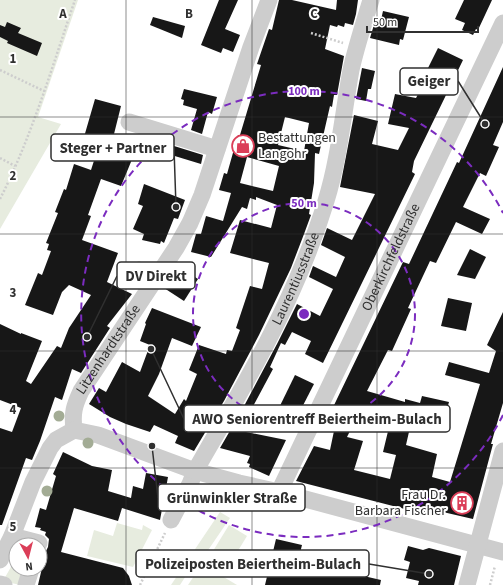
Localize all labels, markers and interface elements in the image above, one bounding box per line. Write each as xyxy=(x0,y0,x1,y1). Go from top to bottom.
text: A xyxy=(58,5,67,23)
text: B xyxy=(185,5,193,23)
text: C xyxy=(310,5,318,23)
scale bar xyxy=(367,8,478,34)
text: 50 m xyxy=(373,14,397,31)
text: 1 xyxy=(10,50,17,68)
callout: Geiger xyxy=(400,68,458,95)
text: Geiger xyxy=(408,71,451,92)
text: 100 m xyxy=(288,83,320,100)
place label: Bestattungen Langohr xyxy=(258,128,336,164)
shop icon: Bestattungen Langohr xyxy=(230,133,256,159)
callout: Steger + Partner xyxy=(51,134,174,161)
text: Steger + Partner xyxy=(60,138,166,159)
text: 2 xyxy=(10,167,17,185)
text: 50 m xyxy=(291,195,317,212)
street label: Oberkirchfeldstraße xyxy=(357,200,425,315)
street label: Laurentiusstraße xyxy=(267,230,325,329)
callout: DV Direkt xyxy=(117,262,195,289)
text: DV Direkt xyxy=(125,266,187,287)
text: 3 xyxy=(10,284,17,302)
street label: Litzenhardtstraße xyxy=(71,301,146,399)
centre of rings xyxy=(297,307,311,321)
text: 4 xyxy=(10,401,17,419)
callout: AWO Seniorentreff Beiertheim-Bulach xyxy=(184,405,450,432)
text: AWO Seniorentreff Beiertheim-Bulach xyxy=(191,409,442,430)
callout: Grünwinkler Straße xyxy=(158,484,305,511)
place label: Frau Dr. Barbara Fischer xyxy=(355,485,446,521)
text: Grünwinkler Straße xyxy=(167,488,298,509)
building icon: Frau Dr. Barbara Fischer xyxy=(449,490,475,516)
text: 5 xyxy=(10,518,17,536)
north arrow xyxy=(8,537,48,577)
callout: Polizeiposten Beiertheim-Bulach xyxy=(136,550,369,577)
text: Polizeiposten Beiertheim-Bulach xyxy=(145,554,361,575)
text: N xyxy=(25,559,34,574)

